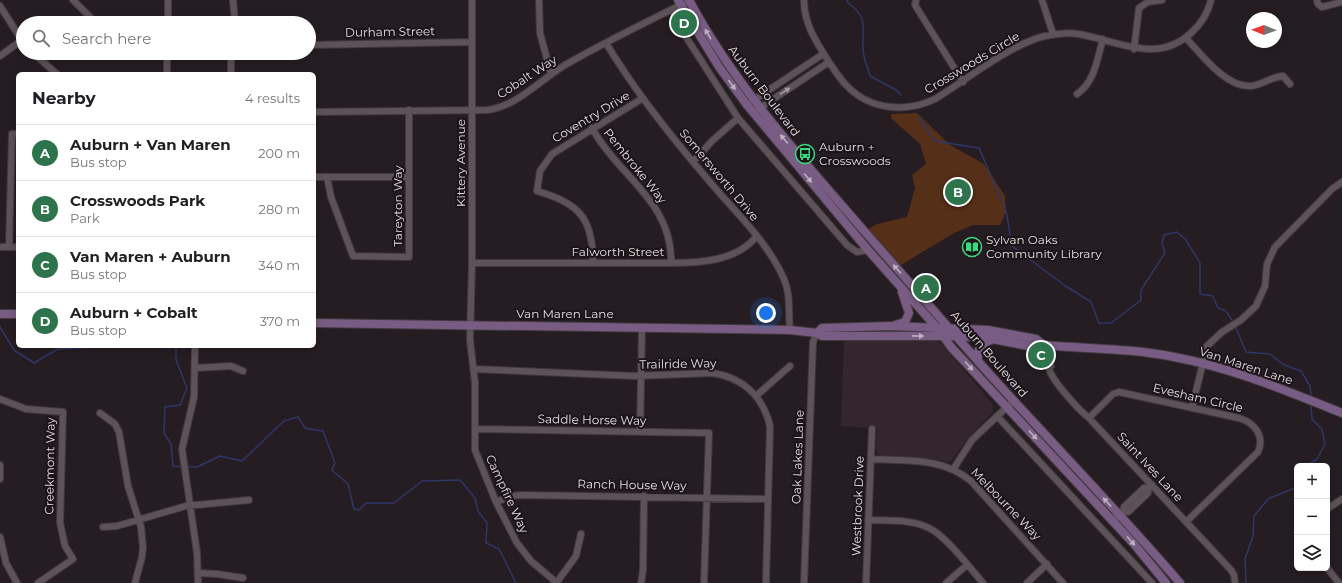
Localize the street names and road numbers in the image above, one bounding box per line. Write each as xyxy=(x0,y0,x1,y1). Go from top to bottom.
street label: Durham Street xyxy=(345,23,435,40)
street label: Crosswoods Circle xyxy=(921,28,1022,97)
street label: Auburn Boulevard xyxy=(725,42,803,139)
street label: Cobalt Way xyxy=(494,51,560,101)
street label: Coventry Drive xyxy=(549,87,632,146)
street label: Kittery Avenue xyxy=(453,119,468,207)
street label: Pembroke Way xyxy=(601,125,671,207)
street label: Somersworth Drive xyxy=(676,125,762,224)
street label: Tareyton Way xyxy=(390,165,405,247)
street label: Falworth Street xyxy=(572,244,665,259)
street label: Van Maren Lane xyxy=(516,306,614,321)
street label: Auburn Boulevard xyxy=(948,307,1031,400)
street label: Van Maren Lane xyxy=(1198,343,1295,388)
street label: Trailride Way xyxy=(639,355,717,372)
street label: Evesham Circle xyxy=(1152,380,1245,415)
street label: Oak Lakes Lane xyxy=(788,410,807,504)
street label: Saddle Horse Way xyxy=(538,411,647,428)
street label: Creekmont Way xyxy=(41,417,58,515)
street label: Saint Ives Lane xyxy=(1114,429,1186,505)
street label: Campfire Way xyxy=(483,452,532,536)
street label: Westbrook Drive xyxy=(848,456,867,556)
street label: Melbourne Way xyxy=(968,464,1045,543)
street label: Ranch House Way xyxy=(577,476,687,493)

